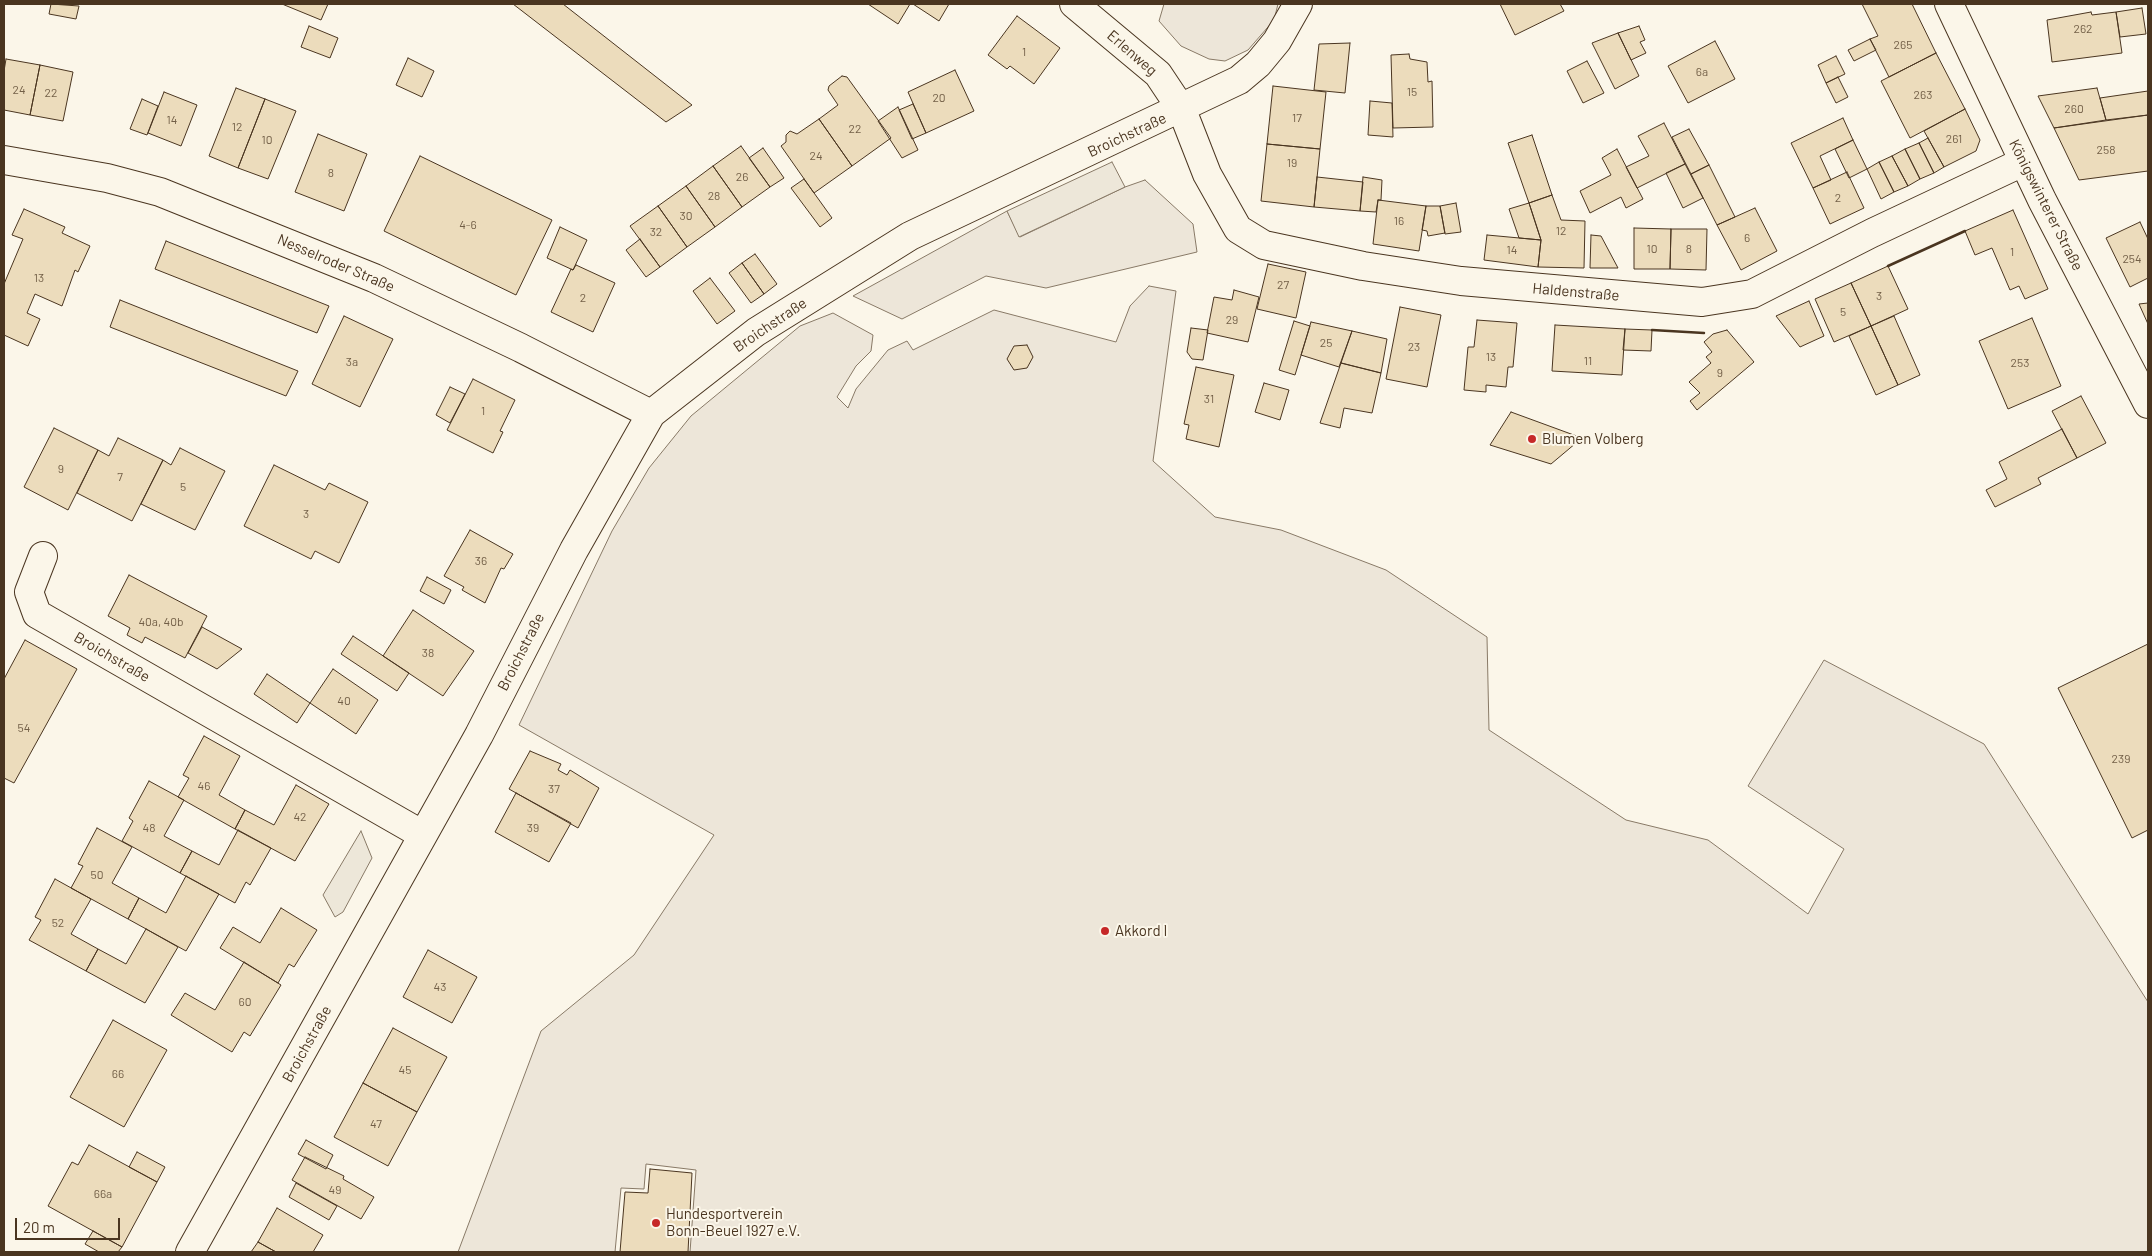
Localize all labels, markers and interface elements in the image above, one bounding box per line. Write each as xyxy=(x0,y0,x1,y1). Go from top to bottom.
house number: 262 xyxy=(2073,22,2093,36)
street label: Erlenweg xyxy=(1103,26,1161,80)
house number: 265 xyxy=(1894,38,1912,52)
house number: 1 xyxy=(1022,45,1026,59)
house number: 6a xyxy=(1696,65,1708,79)
house number: 24 xyxy=(12,83,26,97)
house number: 15 xyxy=(1407,85,1417,99)
house number: 22 xyxy=(45,86,57,100)
house number: 263 xyxy=(1914,88,1932,102)
house number: 20 xyxy=(932,91,946,105)
house number: 260 xyxy=(2064,102,2084,116)
street label: Broichstraße xyxy=(1085,109,1169,161)
house number: 17 xyxy=(1292,111,1302,125)
house number: 14 xyxy=(167,113,177,127)
house number: 12 xyxy=(232,120,242,134)
house number: 22 xyxy=(849,122,861,136)
house number: 261 xyxy=(1946,132,1962,146)
house number: 10 xyxy=(262,133,272,147)
street label: Königswinterer Straße xyxy=(2005,136,2087,274)
house number: 258 xyxy=(2097,143,2115,157)
house number: 24 xyxy=(809,149,823,163)
house number: 19 xyxy=(1287,156,1297,170)
house number: 8 xyxy=(328,166,334,180)
house number: 26 xyxy=(736,170,748,184)
house number: 28 xyxy=(708,189,720,203)
house number: 2 xyxy=(1835,191,1841,205)
house number: 30 xyxy=(680,209,692,223)
house number: 16 xyxy=(1394,214,1404,228)
house number: 4-6 xyxy=(459,218,477,232)
house number: 12 xyxy=(1556,224,1566,238)
house number: 32 xyxy=(650,225,662,239)
street label: Nesselroder Straße xyxy=(275,230,397,296)
house number: 6 xyxy=(1744,231,1750,245)
house number: 10 xyxy=(1647,242,1657,256)
house number: 8 xyxy=(1686,242,1692,256)
house number: 14 xyxy=(1507,243,1517,257)
house number: 1 xyxy=(2010,245,2014,259)
house number: 254 xyxy=(2122,252,2142,266)
house number: 13 xyxy=(34,271,44,285)
house number: 27 xyxy=(1277,278,1289,292)
street label: Haldenstraße xyxy=(1532,279,1620,305)
house number: 3 xyxy=(1876,289,1882,303)
house number: 2 xyxy=(580,291,586,305)
street label: Broichstraße xyxy=(730,294,810,356)
house number: 5 xyxy=(1840,305,1846,319)
house number: 29 xyxy=(1226,313,1238,327)
house number: 25 xyxy=(1320,336,1332,350)
house number: 23 xyxy=(1408,340,1420,354)
house number: 13 xyxy=(1486,350,1496,364)
house number: 11 xyxy=(1584,354,1592,368)
house number: 3a xyxy=(346,355,358,369)
house number: 253 xyxy=(2011,356,2029,370)
house number: 9 xyxy=(1717,366,1723,380)
house number: 31 xyxy=(1204,392,1214,406)
house number: 1 xyxy=(481,404,485,418)
place label: Blumen Volberg xyxy=(1542,430,1643,448)
marker: Blumen Volberg xyxy=(1526,433,1538,445)
house number: 9 xyxy=(58,462,64,476)
house number: 7 xyxy=(117,470,123,484)
house number: 5 xyxy=(180,480,186,494)
house number: 3 xyxy=(303,507,309,521)
house number: 36 xyxy=(475,554,487,568)
street label: Broichstraße xyxy=(494,610,548,694)
house number: 40a, 40b xyxy=(138,615,184,629)
street label: Broichstraße xyxy=(71,628,153,686)
house number: 38 xyxy=(422,646,434,660)
house number: 40 xyxy=(337,694,351,708)
house number: 54 xyxy=(18,721,30,735)
house number: 239 xyxy=(2112,752,2130,766)
house number: 46 xyxy=(198,779,210,793)
house number: 37 xyxy=(548,782,560,796)
house number: 42 xyxy=(293,810,307,824)
house number: 48 xyxy=(143,821,155,835)
house number: 39 xyxy=(527,821,539,835)
house number: 50 xyxy=(91,868,103,882)
house number: 52 xyxy=(52,916,64,930)
place label: Akkord I xyxy=(1115,922,1167,940)
marker: Akkord I xyxy=(1099,925,1111,937)
house number: 43 xyxy=(434,980,446,994)
house number: 60 xyxy=(239,995,251,1009)
street label: Broichstraße xyxy=(279,1003,335,1085)
house number: 45 xyxy=(399,1063,411,1077)
house number: 66 xyxy=(112,1067,124,1081)
house number: 47 xyxy=(370,1117,382,1131)
house number: 49 xyxy=(329,1183,341,1197)
house number: 66a xyxy=(94,1187,112,1201)
place label: Hundesportverein Bonn-Beuel 1927 e.V. xyxy=(666,1205,800,1240)
scale bar xyxy=(18,1208,122,1240)
marker: Hundesportverein Bonn-Beuel 1927 e.V. xyxy=(650,1217,662,1229)
text: 20 m xyxy=(23,1218,55,1236)

